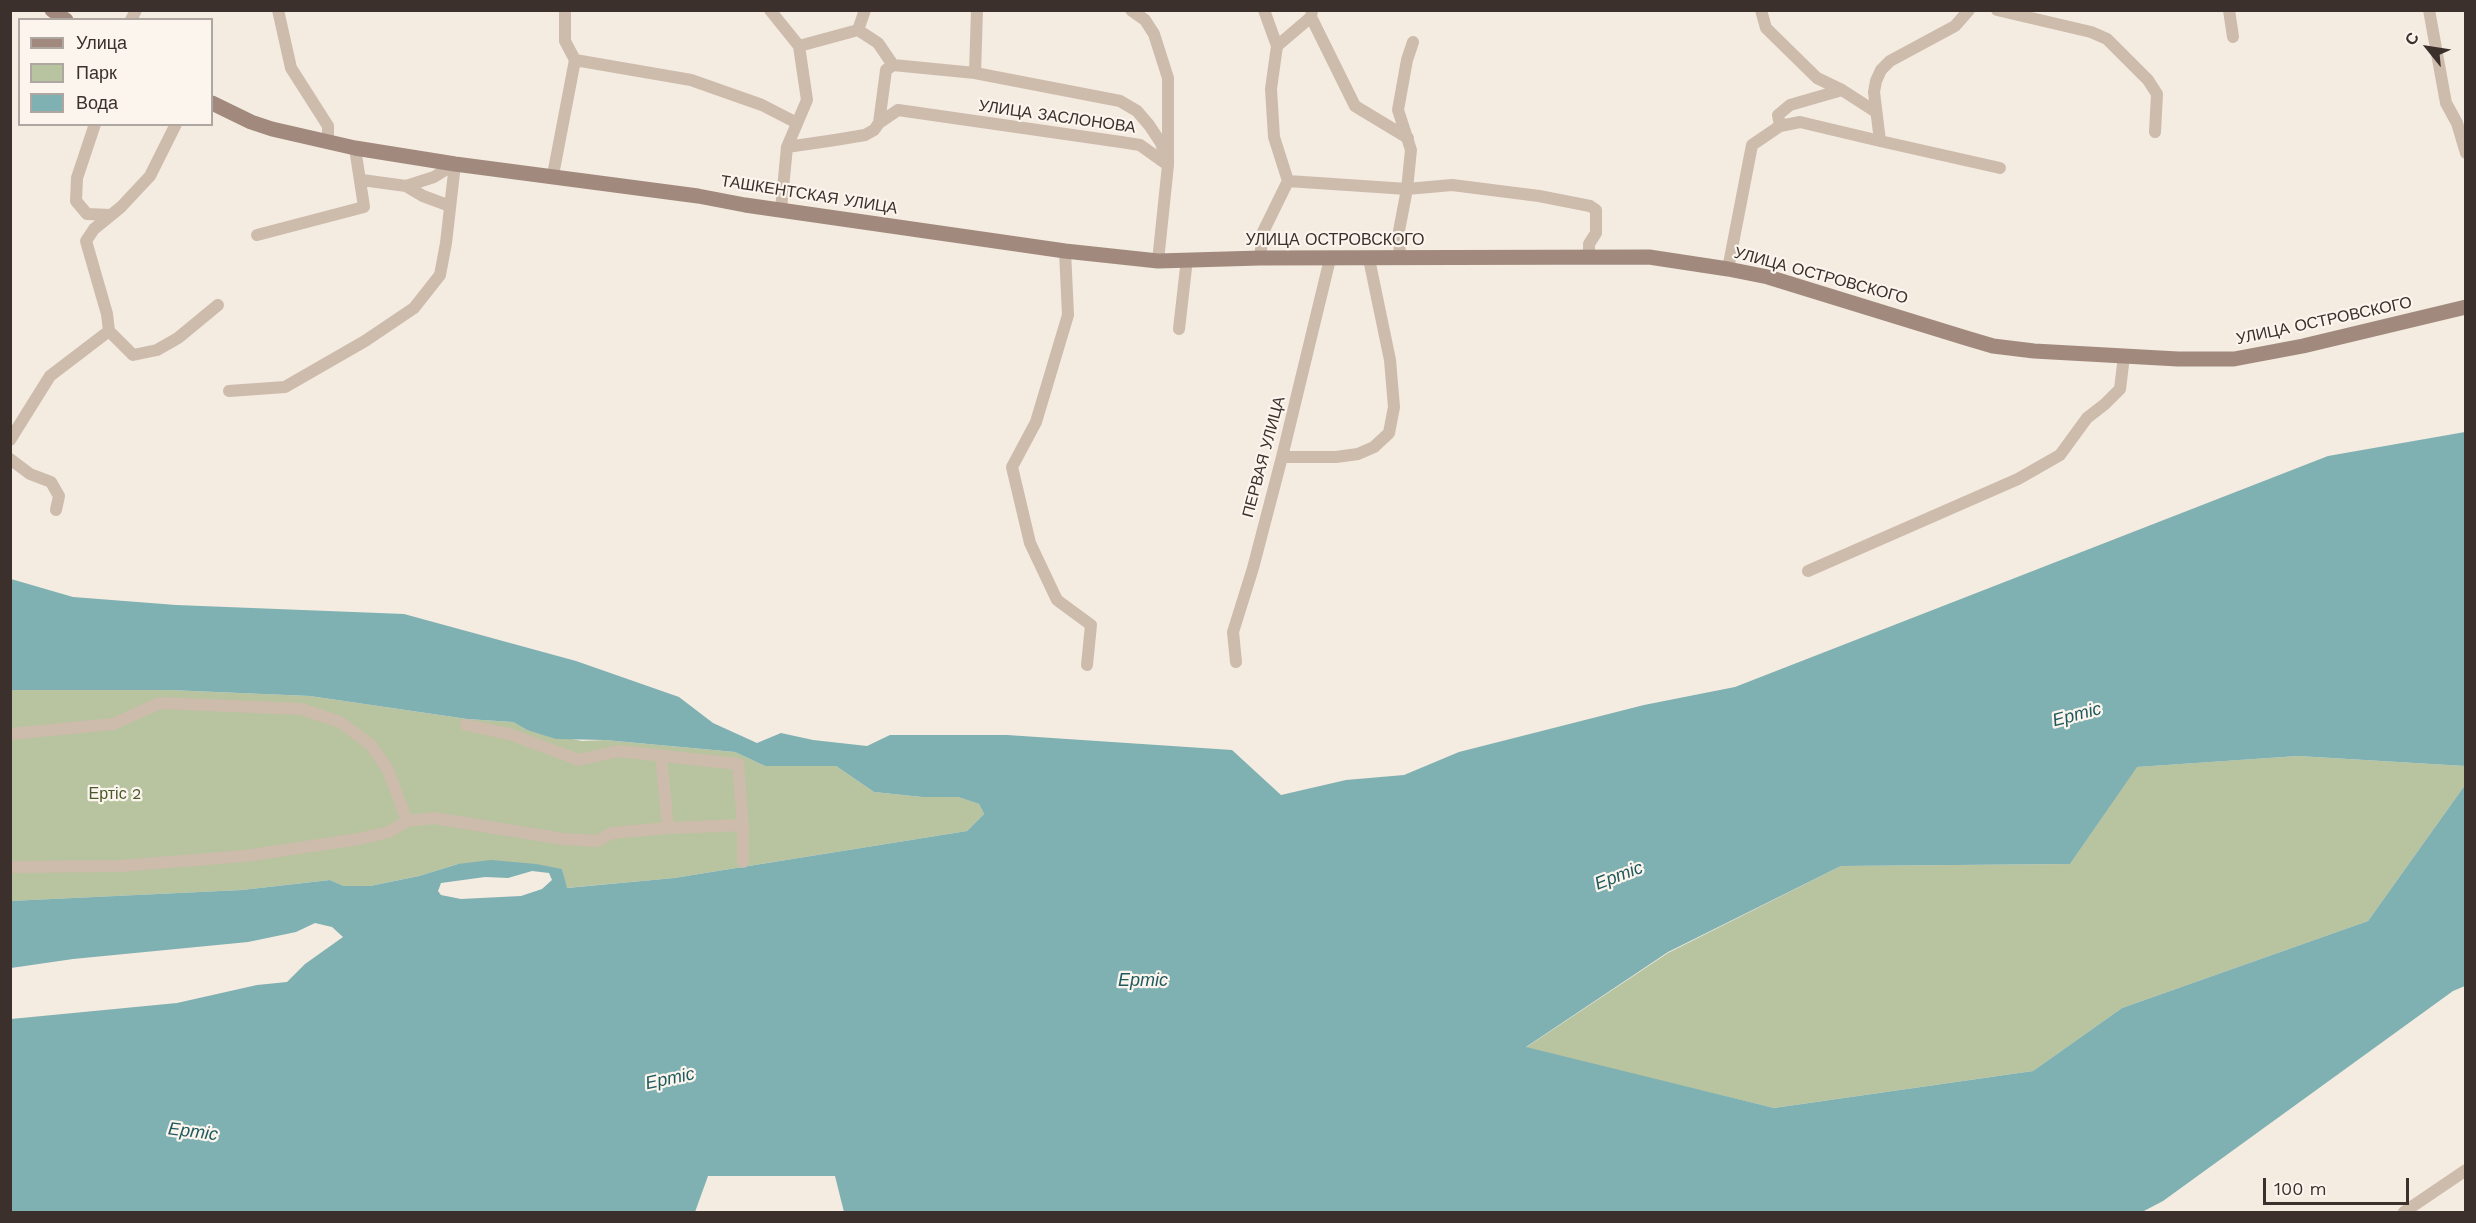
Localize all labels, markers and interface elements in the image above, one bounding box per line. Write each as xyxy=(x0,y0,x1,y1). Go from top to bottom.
legend xyxy=(18,18,213,126)
north arrow xyxy=(2398,18,2458,78)
text: С xyxy=(2401,29,2423,49)
text: Улица xyxy=(76,32,127,53)
text: Парк xyxy=(76,62,117,83)
text: Вода xyxy=(76,92,118,113)
street label: УЛИЦА ЗАСЛОНОВА xyxy=(977,96,1137,138)
street label: ТАШКЕНТСКАЯ УЛИЦА xyxy=(719,172,899,218)
street label: УЛИЦА ОСТРОВСКОГО xyxy=(1245,230,1425,250)
street label: УЛИЦА ОСТРОВСКОГО xyxy=(1732,244,1910,308)
street label: УЛИЦА ОСТРОВСКОГО xyxy=(2234,293,2414,349)
street label: ПЕРВАЯ УЛИЦА xyxy=(1239,394,1289,520)
water label: Ертіс xyxy=(2050,698,2104,732)
park label: Ертіс 2 xyxy=(89,784,141,804)
water label: Ертіс xyxy=(1592,857,1646,895)
water label: Ертіс xyxy=(1118,970,1168,992)
water label: Ертіс xyxy=(643,1063,697,1095)
water label: Ертіс xyxy=(167,1118,219,1146)
scale bar xyxy=(2266,1166,2412,1204)
text: 100 m xyxy=(2274,1178,2327,1199)

